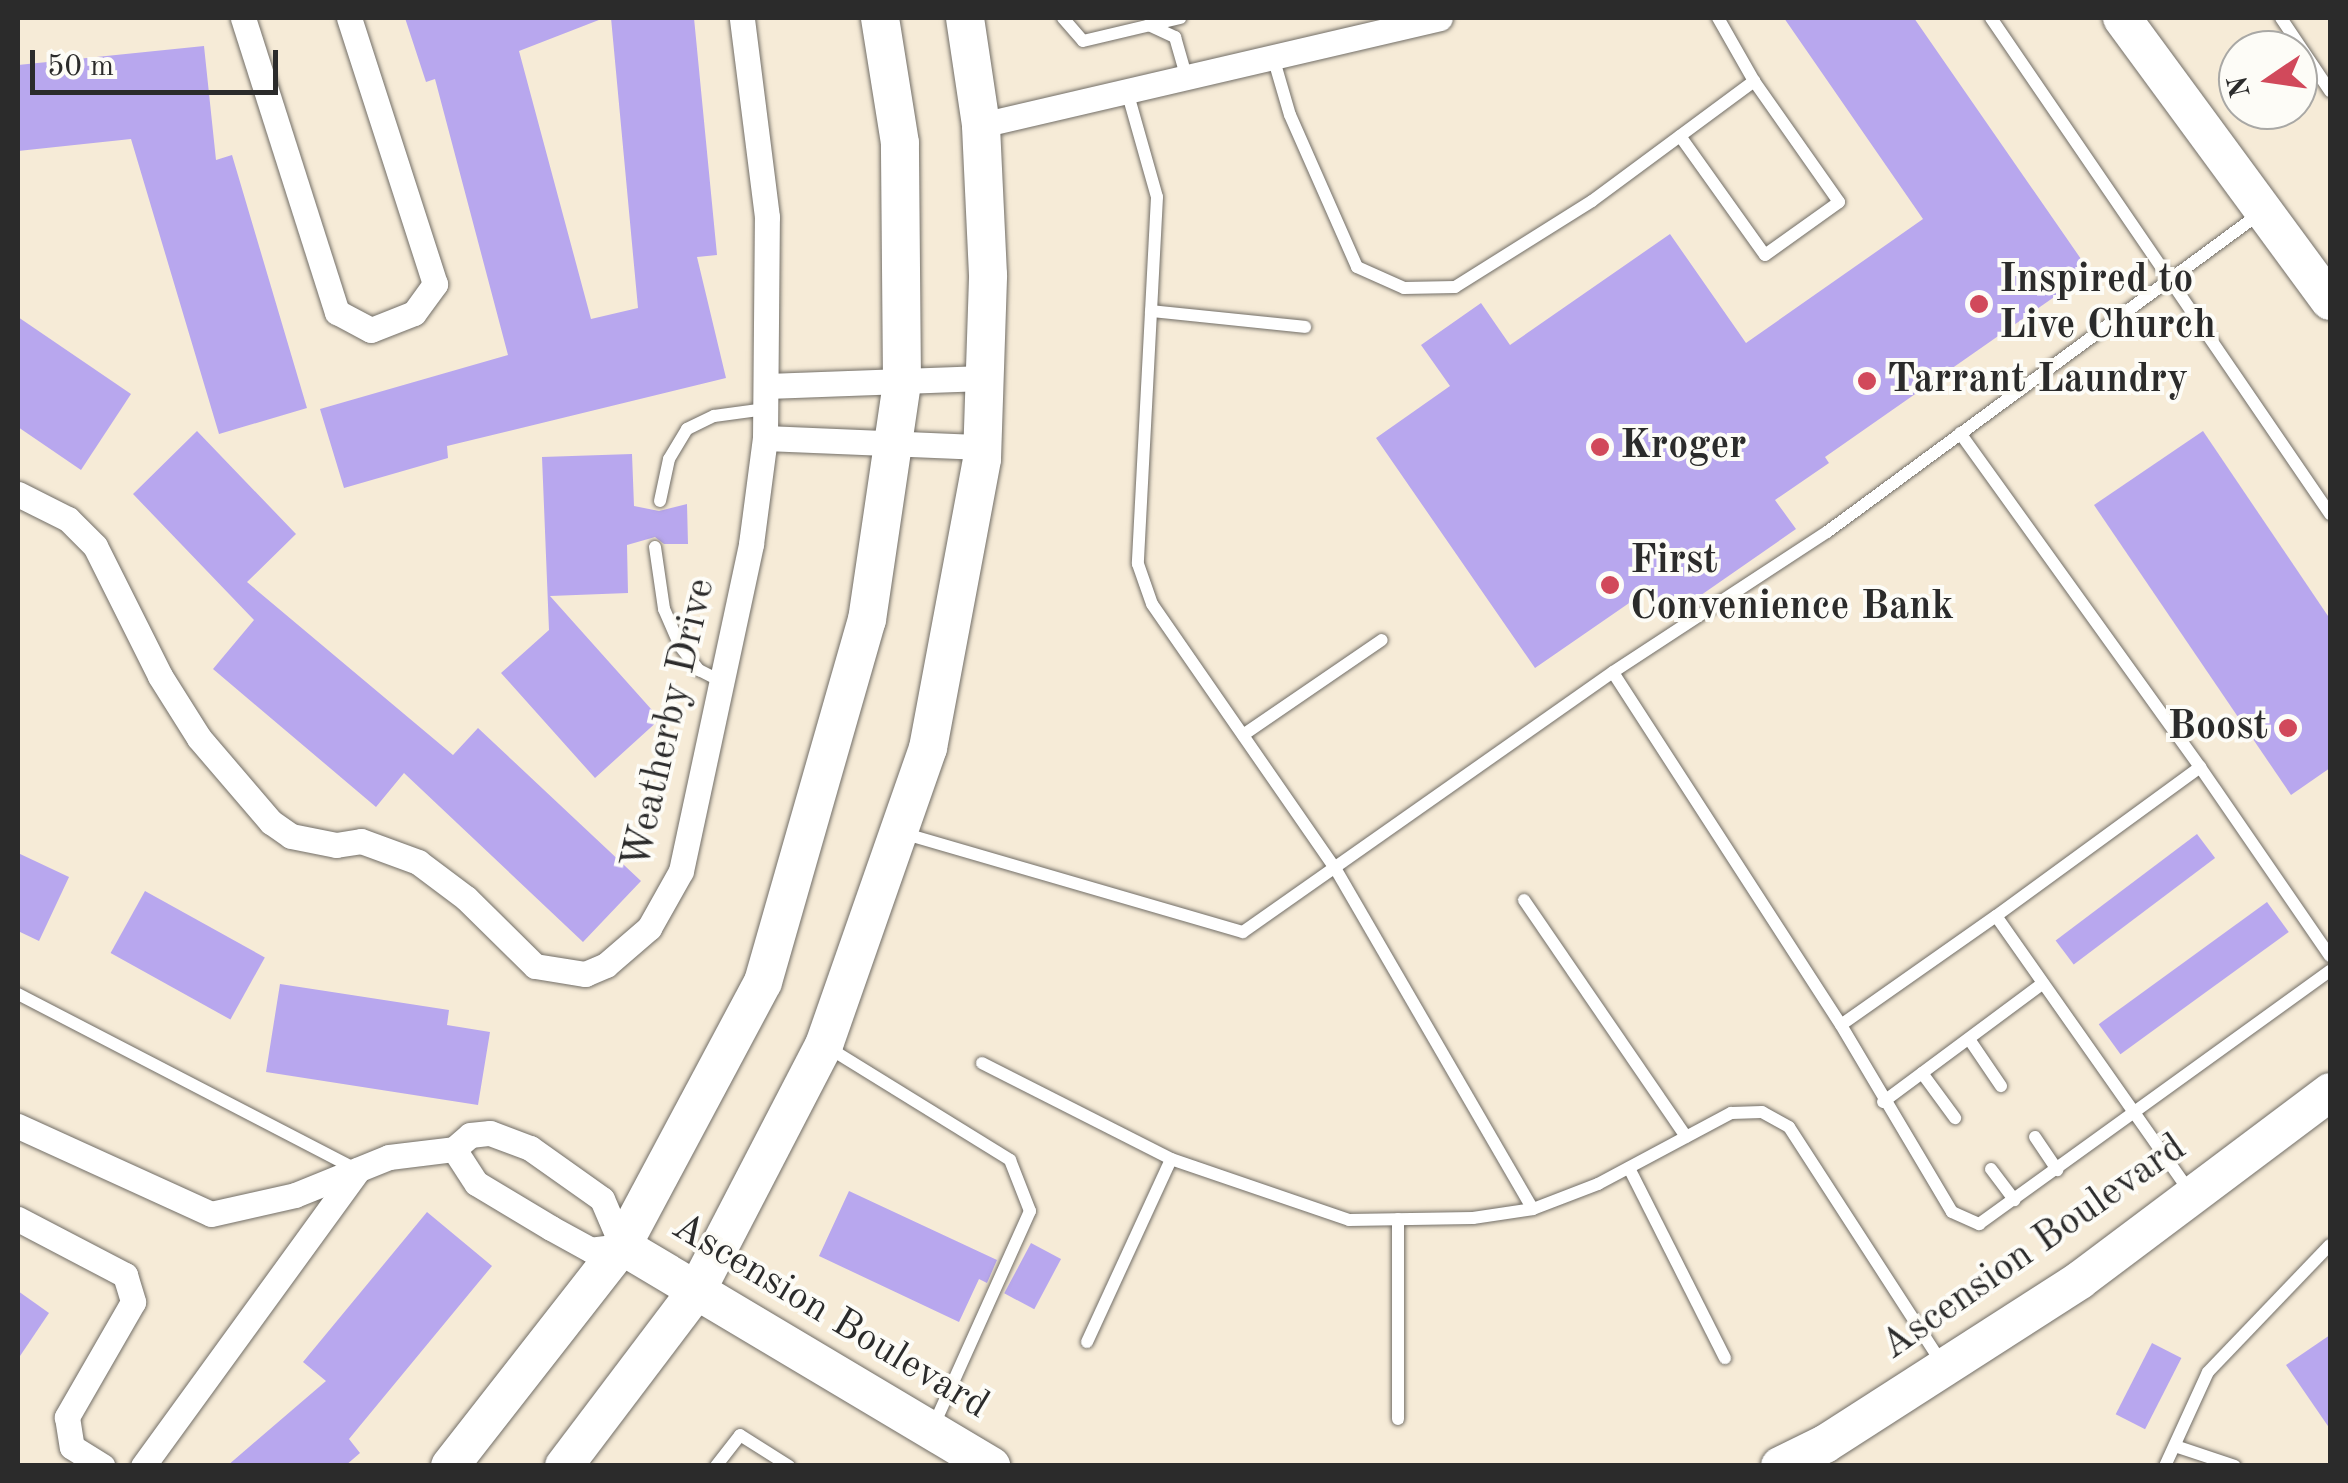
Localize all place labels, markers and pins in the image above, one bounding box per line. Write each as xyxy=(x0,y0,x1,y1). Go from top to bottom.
place label: Inspired to Live Church xyxy=(1999,257,2216,351)
marker: Inspired to Live Church xyxy=(1968,293,1990,315)
place label: Tarrant Laundry xyxy=(1887,357,2188,405)
marker: Tarrant Laundry xyxy=(1856,370,1878,392)
place label: Kroger xyxy=(1620,423,1747,471)
marker: Kroger xyxy=(1589,436,1611,458)
place label: First Convenience Bank xyxy=(1630,538,1954,632)
marker: First Convenience Bank xyxy=(1599,574,1621,596)
place label: Boost xyxy=(2168,704,2268,752)
marker: Boost xyxy=(2277,717,2299,739)

